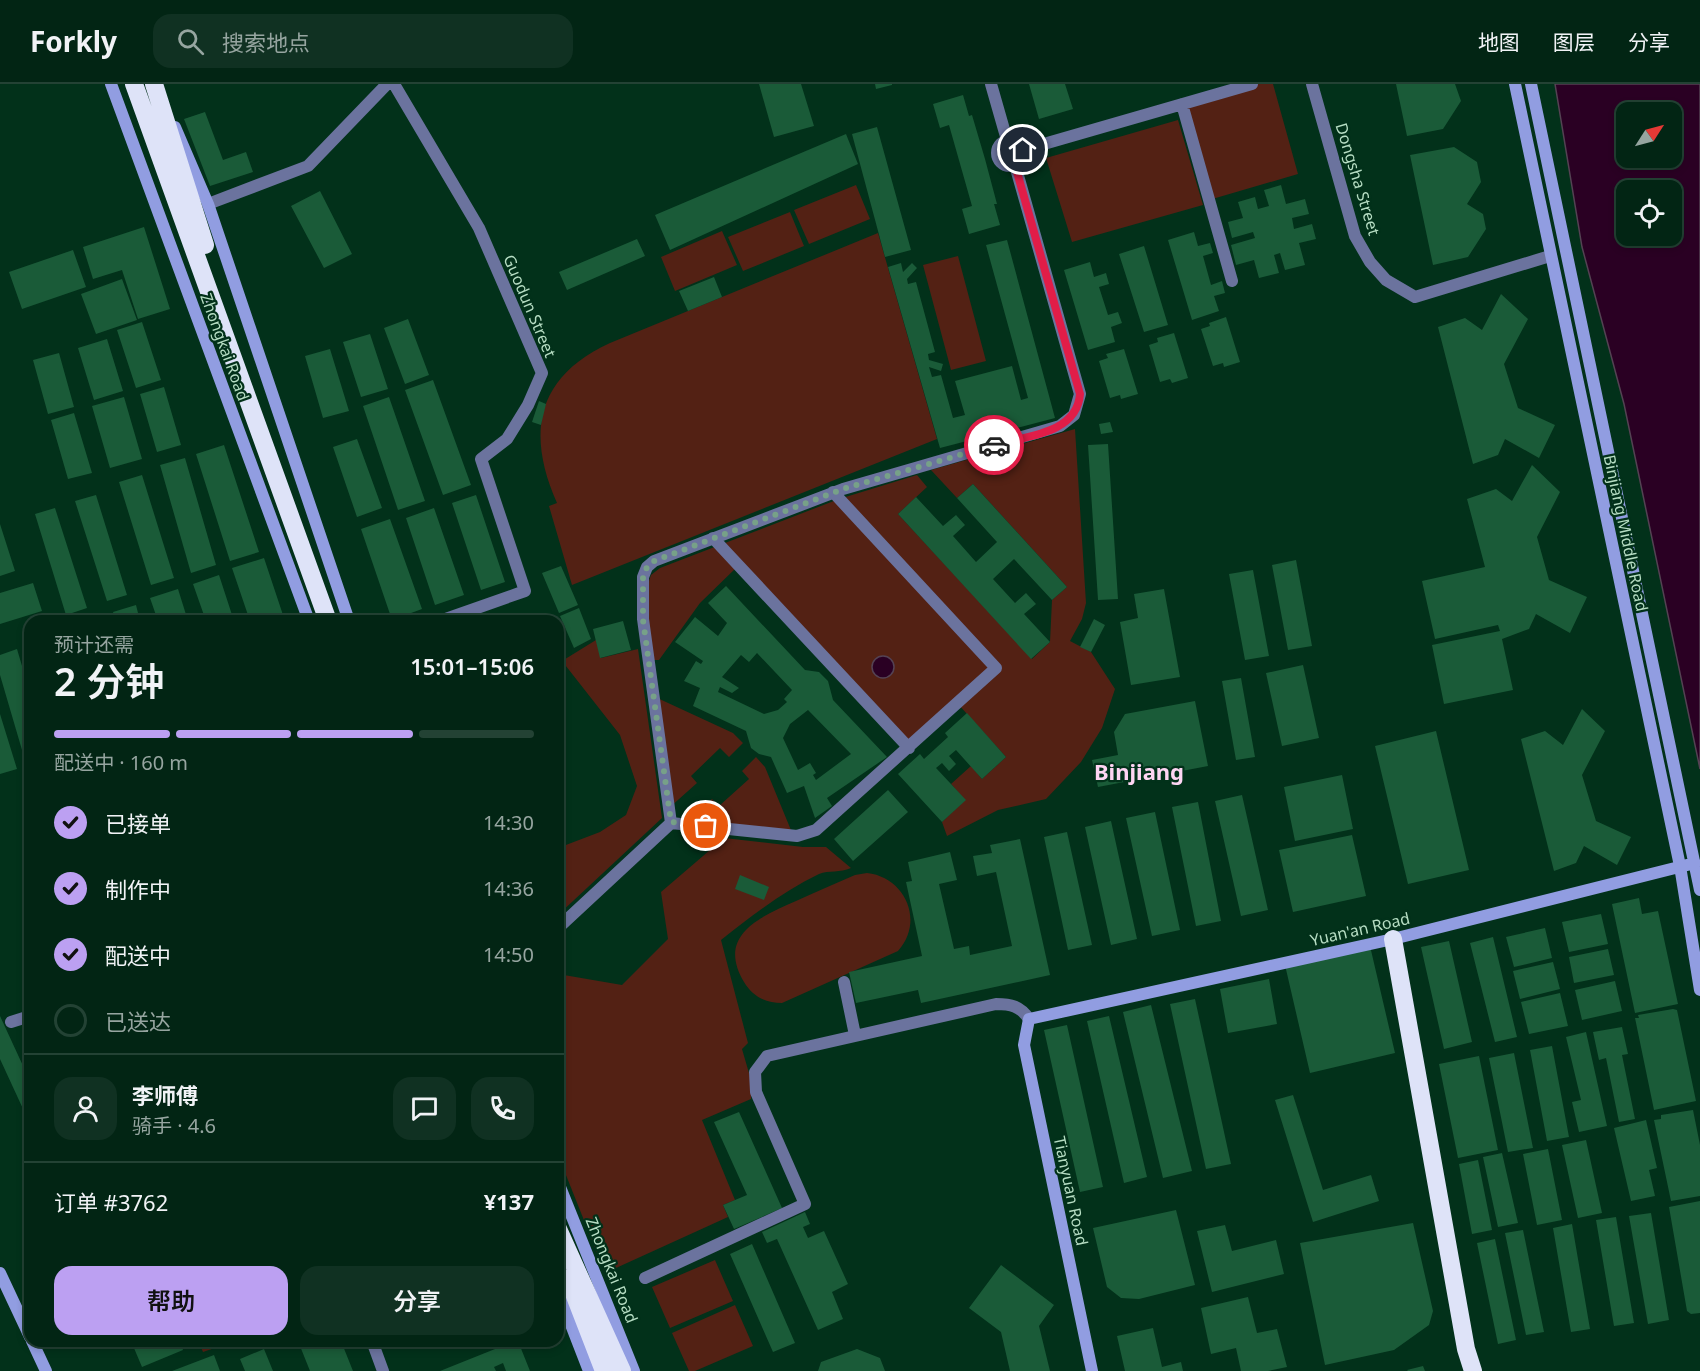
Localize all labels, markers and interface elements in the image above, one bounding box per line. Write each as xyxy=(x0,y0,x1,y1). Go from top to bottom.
search box xyxy=(153,14,573,68)
text: Forkly xyxy=(30,22,117,60)
icon: search xyxy=(174,25,207,58)
text: 搜索地点 xyxy=(222,27,310,57)
text: 地图 xyxy=(1478,28,1520,56)
text: 图层 xyxy=(1553,28,1595,56)
text: 分享 xyxy=(1628,28,1670,56)
north arrow xyxy=(1616,102,1682,168)
map controls xyxy=(1616,102,1682,246)
street label: Dongsha Street xyxy=(1330,120,1386,238)
pin xyxy=(997,124,1048,175)
icon: home xyxy=(1006,133,1039,166)
button: locate xyxy=(1616,180,1682,246)
street label: Guodun Street xyxy=(498,251,562,361)
street label: Zhongkai Road xyxy=(195,290,255,404)
courier xyxy=(964,415,1024,475)
icon: car xyxy=(978,429,1011,462)
street label: Binjiang Middle Road xyxy=(1599,453,1653,613)
text: 预计还需 xyxy=(54,631,134,658)
text: 15:01–15:06 xyxy=(410,651,534,681)
text: 2 分钟 xyxy=(54,654,164,707)
text: 配送中 · 160 m xyxy=(54,749,188,776)
district label: Binjiang xyxy=(1094,756,1184,786)
pin xyxy=(680,800,731,851)
icon: check xyxy=(54,806,87,839)
text: 已接单 xyxy=(105,808,171,838)
text: 14:30 xyxy=(483,809,534,836)
icon: bag xyxy=(689,809,722,842)
icon: check xyxy=(54,872,87,905)
text: 制作中 xyxy=(105,874,171,904)
text: 14:36 xyxy=(483,875,534,902)
street label: Yuan'an Road xyxy=(1308,907,1412,951)
icon: check xyxy=(54,938,87,971)
text: 配送中 xyxy=(105,940,171,970)
text: 14:50 xyxy=(483,941,534,968)
text: 已送达 xyxy=(105,1006,171,1036)
button: person xyxy=(54,1077,117,1140)
button: chat xyxy=(393,1077,456,1140)
button: phone xyxy=(471,1077,534,1140)
text: 李师傅 xyxy=(132,1080,198,1110)
text: 骑手 · 4.6 xyxy=(132,1112,216,1139)
street label: Tianyuan Road xyxy=(1049,1134,1093,1248)
text: ¥137 xyxy=(484,1186,534,1216)
text: 订单 #3762 xyxy=(54,1187,168,1217)
street label: Zhongkai Road xyxy=(581,1214,643,1326)
button: 帮助 xyxy=(54,1266,288,1335)
button: 分享 xyxy=(300,1266,534,1335)

